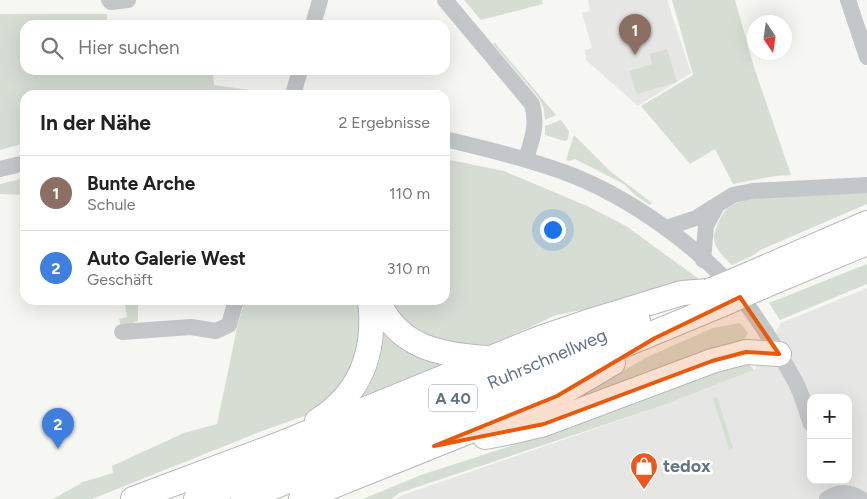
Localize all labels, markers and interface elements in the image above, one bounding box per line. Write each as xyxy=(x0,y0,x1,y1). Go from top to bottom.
pin: 1 xyxy=(619,14,651,55)
north arrow xyxy=(747,15,792,60)
search box xyxy=(20,20,450,75)
icon: search xyxy=(38,34,66,62)
text: Hier suchen xyxy=(78,36,179,59)
text: In der Nähe xyxy=(40,110,151,135)
text: 2 Ergebnisse xyxy=(338,113,430,132)
text: Bunte Arche xyxy=(87,172,195,195)
text: 1 xyxy=(53,184,59,203)
text: 110 m xyxy=(389,184,430,203)
text: Schule xyxy=(87,195,136,214)
your location xyxy=(540,217,566,243)
text: Auto Galerie West xyxy=(87,247,246,270)
text: 2 xyxy=(51,259,61,278)
text: 310 m xyxy=(387,259,430,278)
text: Geschäft xyxy=(87,270,153,289)
street label: Ruhrschnellweg xyxy=(484,324,610,394)
road number: A 40 xyxy=(429,384,477,412)
map controls xyxy=(807,394,852,484)
button: + xyxy=(807,394,852,439)
pin: 2 xyxy=(42,408,74,449)
button: − xyxy=(807,439,852,484)
shop icon: tedox xyxy=(629,451,659,490)
place label: tedox xyxy=(663,455,711,477)

